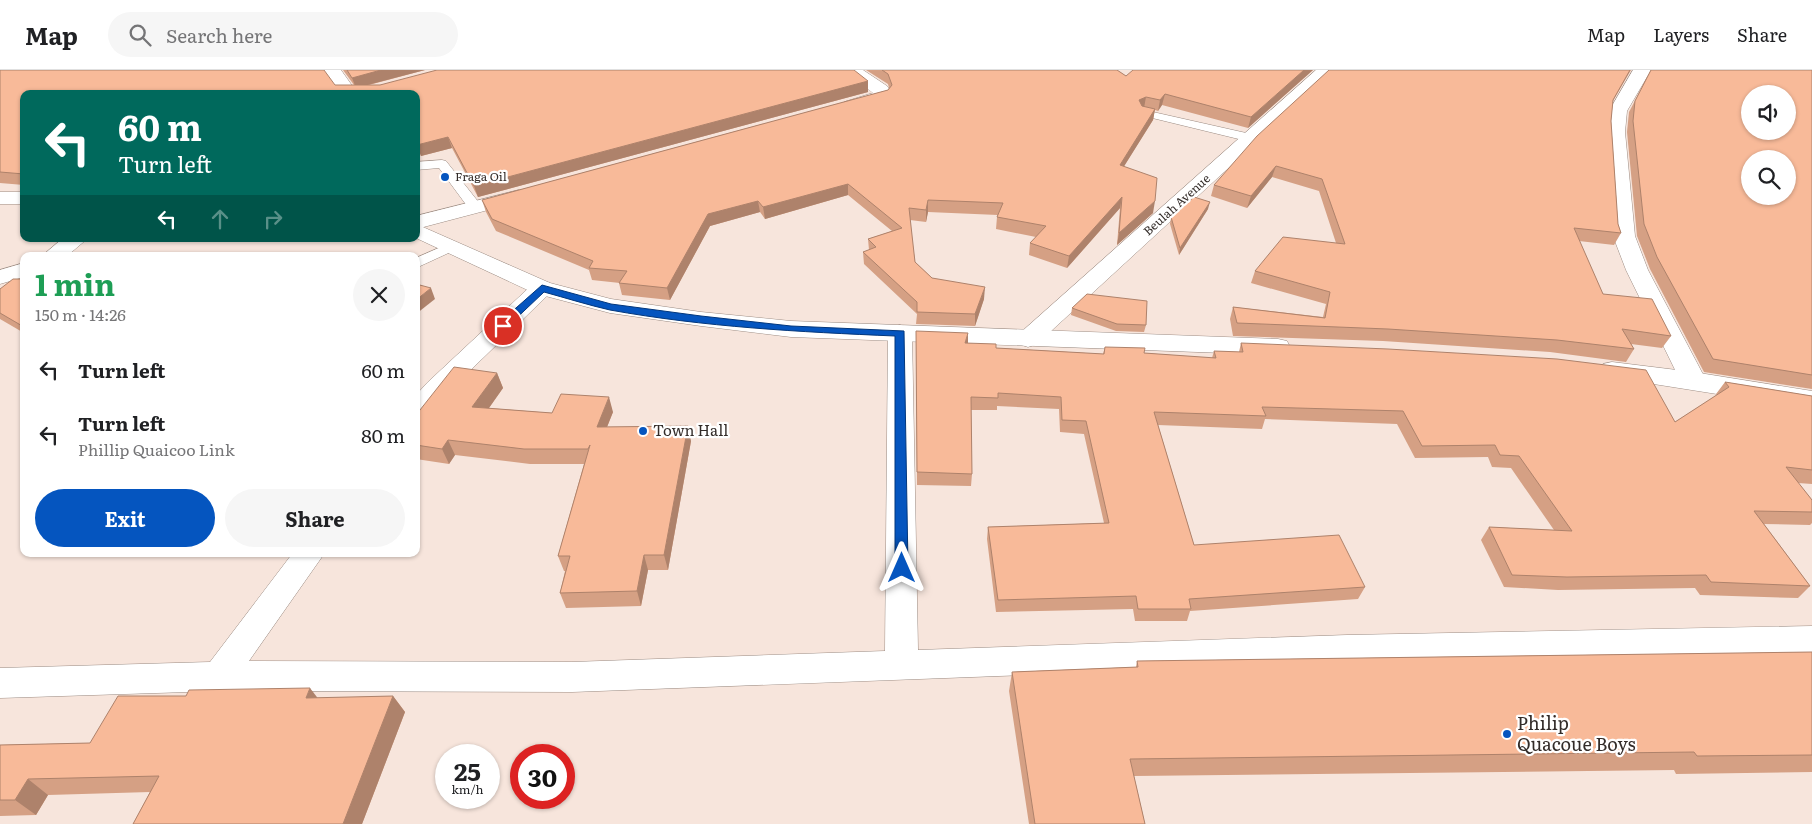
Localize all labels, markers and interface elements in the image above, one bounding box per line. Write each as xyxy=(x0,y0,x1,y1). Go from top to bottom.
search box xyxy=(108,12,458,57)
text: Map xyxy=(25,17,78,52)
icon: search xyxy=(126,21,154,49)
text: Search here xyxy=(166,21,272,49)
text: Map xyxy=(1587,21,1625,48)
text: Layers xyxy=(1653,21,1709,48)
text: Share xyxy=(1737,21,1787,48)
map controls xyxy=(1741,85,1796,205)
button: sound xyxy=(1741,85,1796,140)
text: 60 m xyxy=(118,100,202,152)
icon: left xyxy=(35,110,100,175)
text: Turn left xyxy=(118,147,212,180)
button: search xyxy=(1741,150,1796,205)
place label: Fraga Oil xyxy=(455,167,507,185)
street label: Beulah Avenue xyxy=(1139,169,1214,239)
marker: Fraga Oil xyxy=(439,171,451,183)
icon: left xyxy=(153,205,181,233)
icon: ahead xyxy=(206,205,234,233)
icon: right xyxy=(259,205,287,233)
text: 1 min xyxy=(35,261,115,305)
button: close xyxy=(353,269,405,321)
text: 150 m · 14:26 xyxy=(35,302,126,326)
pin xyxy=(482,305,524,347)
icon: arrive xyxy=(489,312,517,340)
icon: left xyxy=(35,356,63,384)
text: Turn left xyxy=(78,356,165,384)
text: 60 m xyxy=(362,356,405,384)
text: Turn left xyxy=(78,409,165,437)
place label: Town Hall xyxy=(653,418,728,441)
icon: left xyxy=(35,421,63,449)
text: 80 m xyxy=(361,421,405,449)
marker: Town Hall xyxy=(637,425,649,437)
text: Phillip Quaicoo Link xyxy=(78,437,235,461)
button: Exit xyxy=(35,489,215,547)
button: Share xyxy=(225,489,405,547)
position arrow xyxy=(875,541,927,593)
place label: Philip Quacoue Boys xyxy=(1517,709,1636,757)
marker: Philip Quacoue Boys xyxy=(1501,728,1513,740)
speed limit sign: 30 xyxy=(510,744,575,809)
text: 25 xyxy=(454,752,481,789)
text: km/h xyxy=(452,780,483,798)

